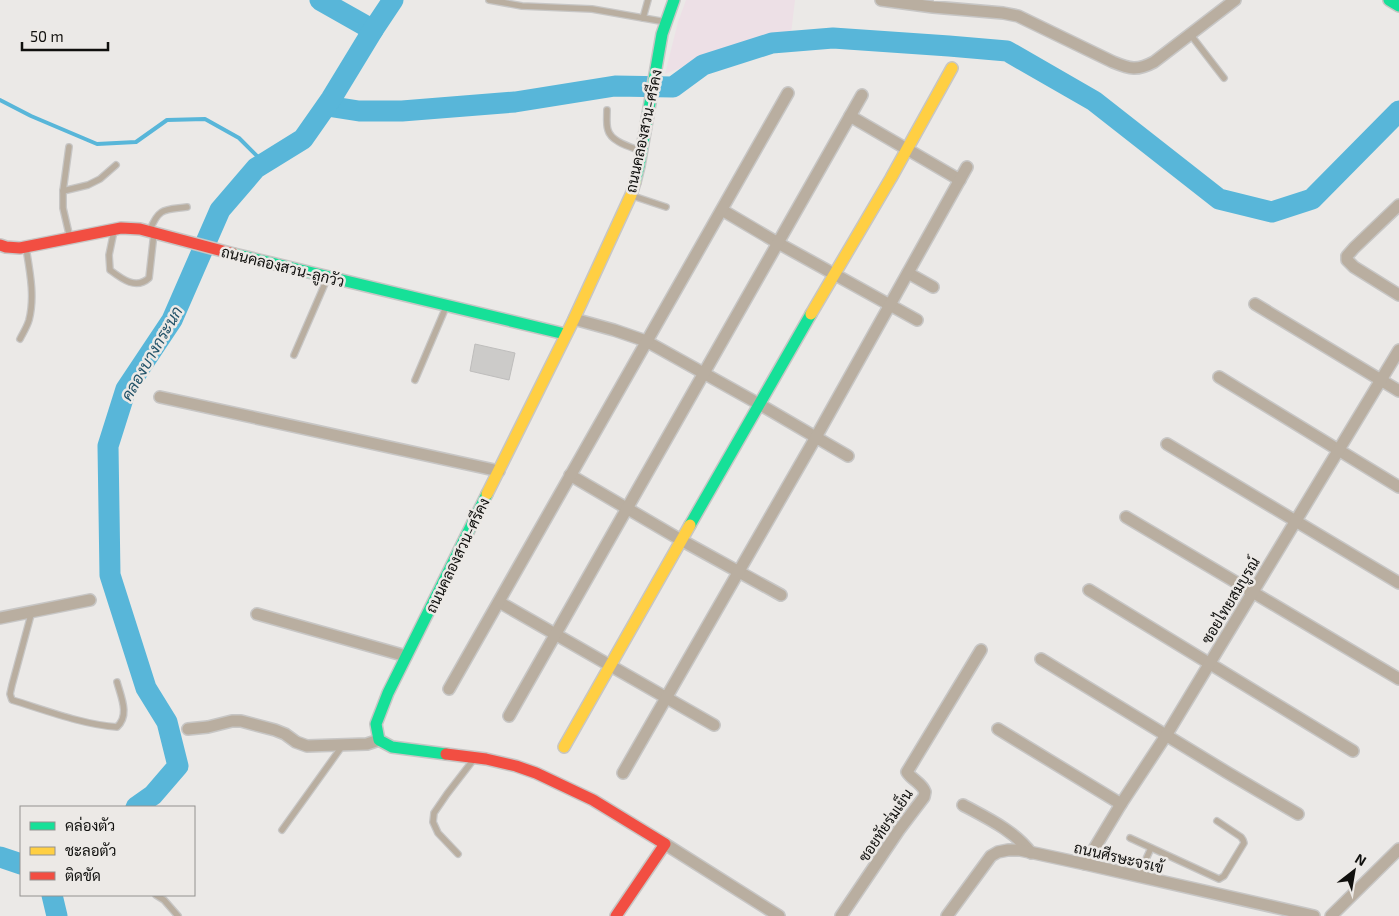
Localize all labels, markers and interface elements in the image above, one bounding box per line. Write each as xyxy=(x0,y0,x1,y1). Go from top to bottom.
scale bar xyxy=(22,20,109,52)
text: 50 m xyxy=(30,27,64,45)
street label: ถนนคลองสวน-ศรีคง xyxy=(621,67,665,195)
street label: ถนนคลองสวน-ลูกวัว xyxy=(219,242,347,292)
water label: คลองบางกระนก xyxy=(116,302,186,404)
street label: ถนนคลองสวน-ศรีคง xyxy=(421,494,493,616)
street label: ซอยไทยสมบูรณ์ xyxy=(1197,553,1265,648)
street label: ซอยทัยร่มเย็น xyxy=(853,784,916,865)
legend xyxy=(20,806,195,896)
text: คล่องตัว xyxy=(65,816,115,834)
street label: ถนนศีรษะจรเข้ xyxy=(1072,838,1167,876)
text: ชะลอตัว xyxy=(65,841,116,859)
north arrow xyxy=(1329,846,1379,896)
text: N xyxy=(1352,850,1370,869)
text: ติดขัด xyxy=(65,866,101,884)

